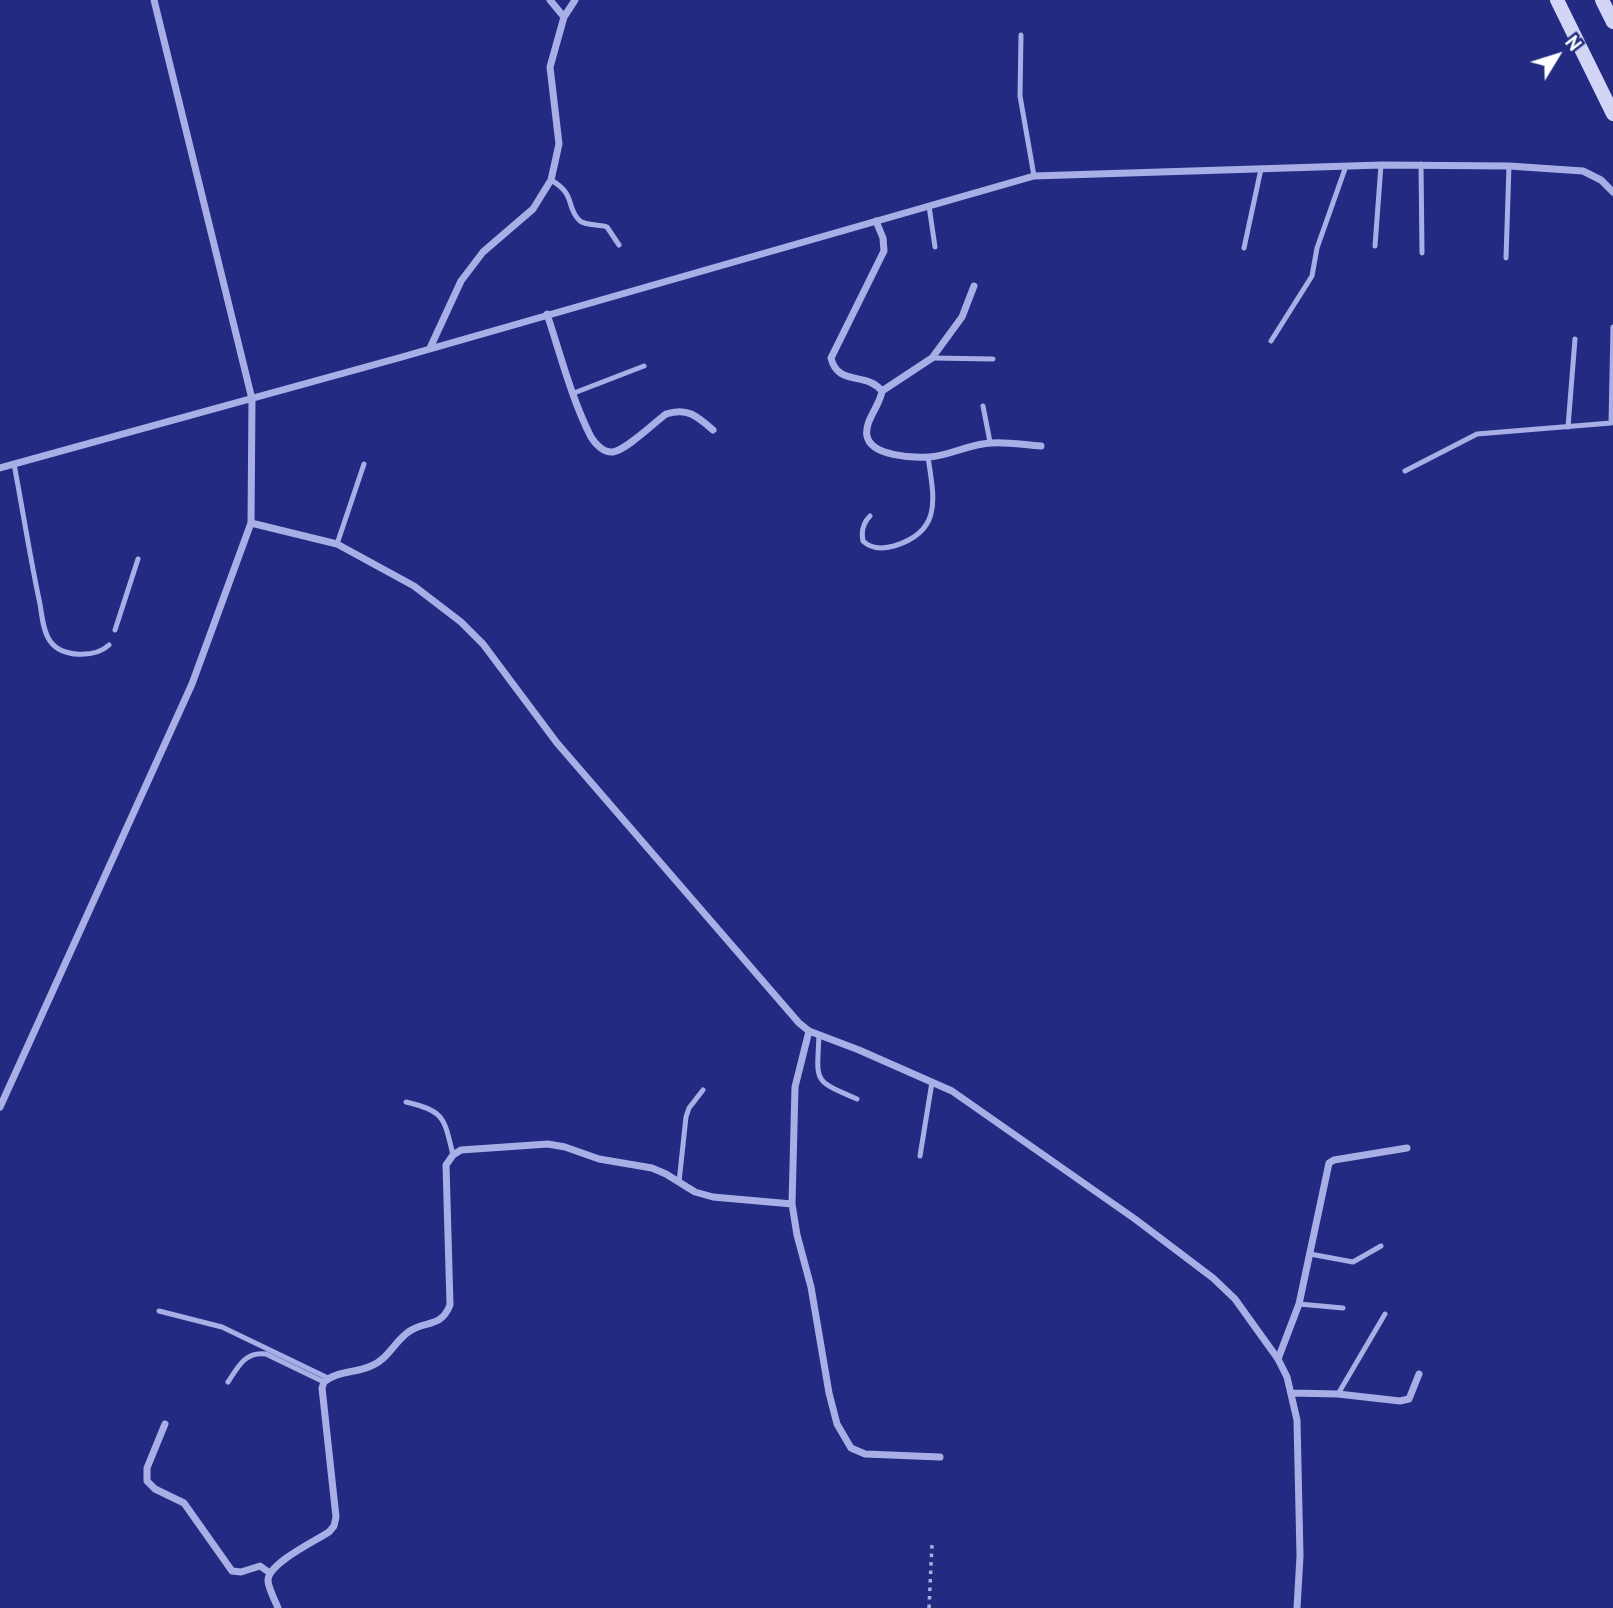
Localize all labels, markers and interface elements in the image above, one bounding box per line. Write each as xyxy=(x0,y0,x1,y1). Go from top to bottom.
north arrow xyxy=(1522,21,1592,91)
text: N xyxy=(1560,31,1587,55)

